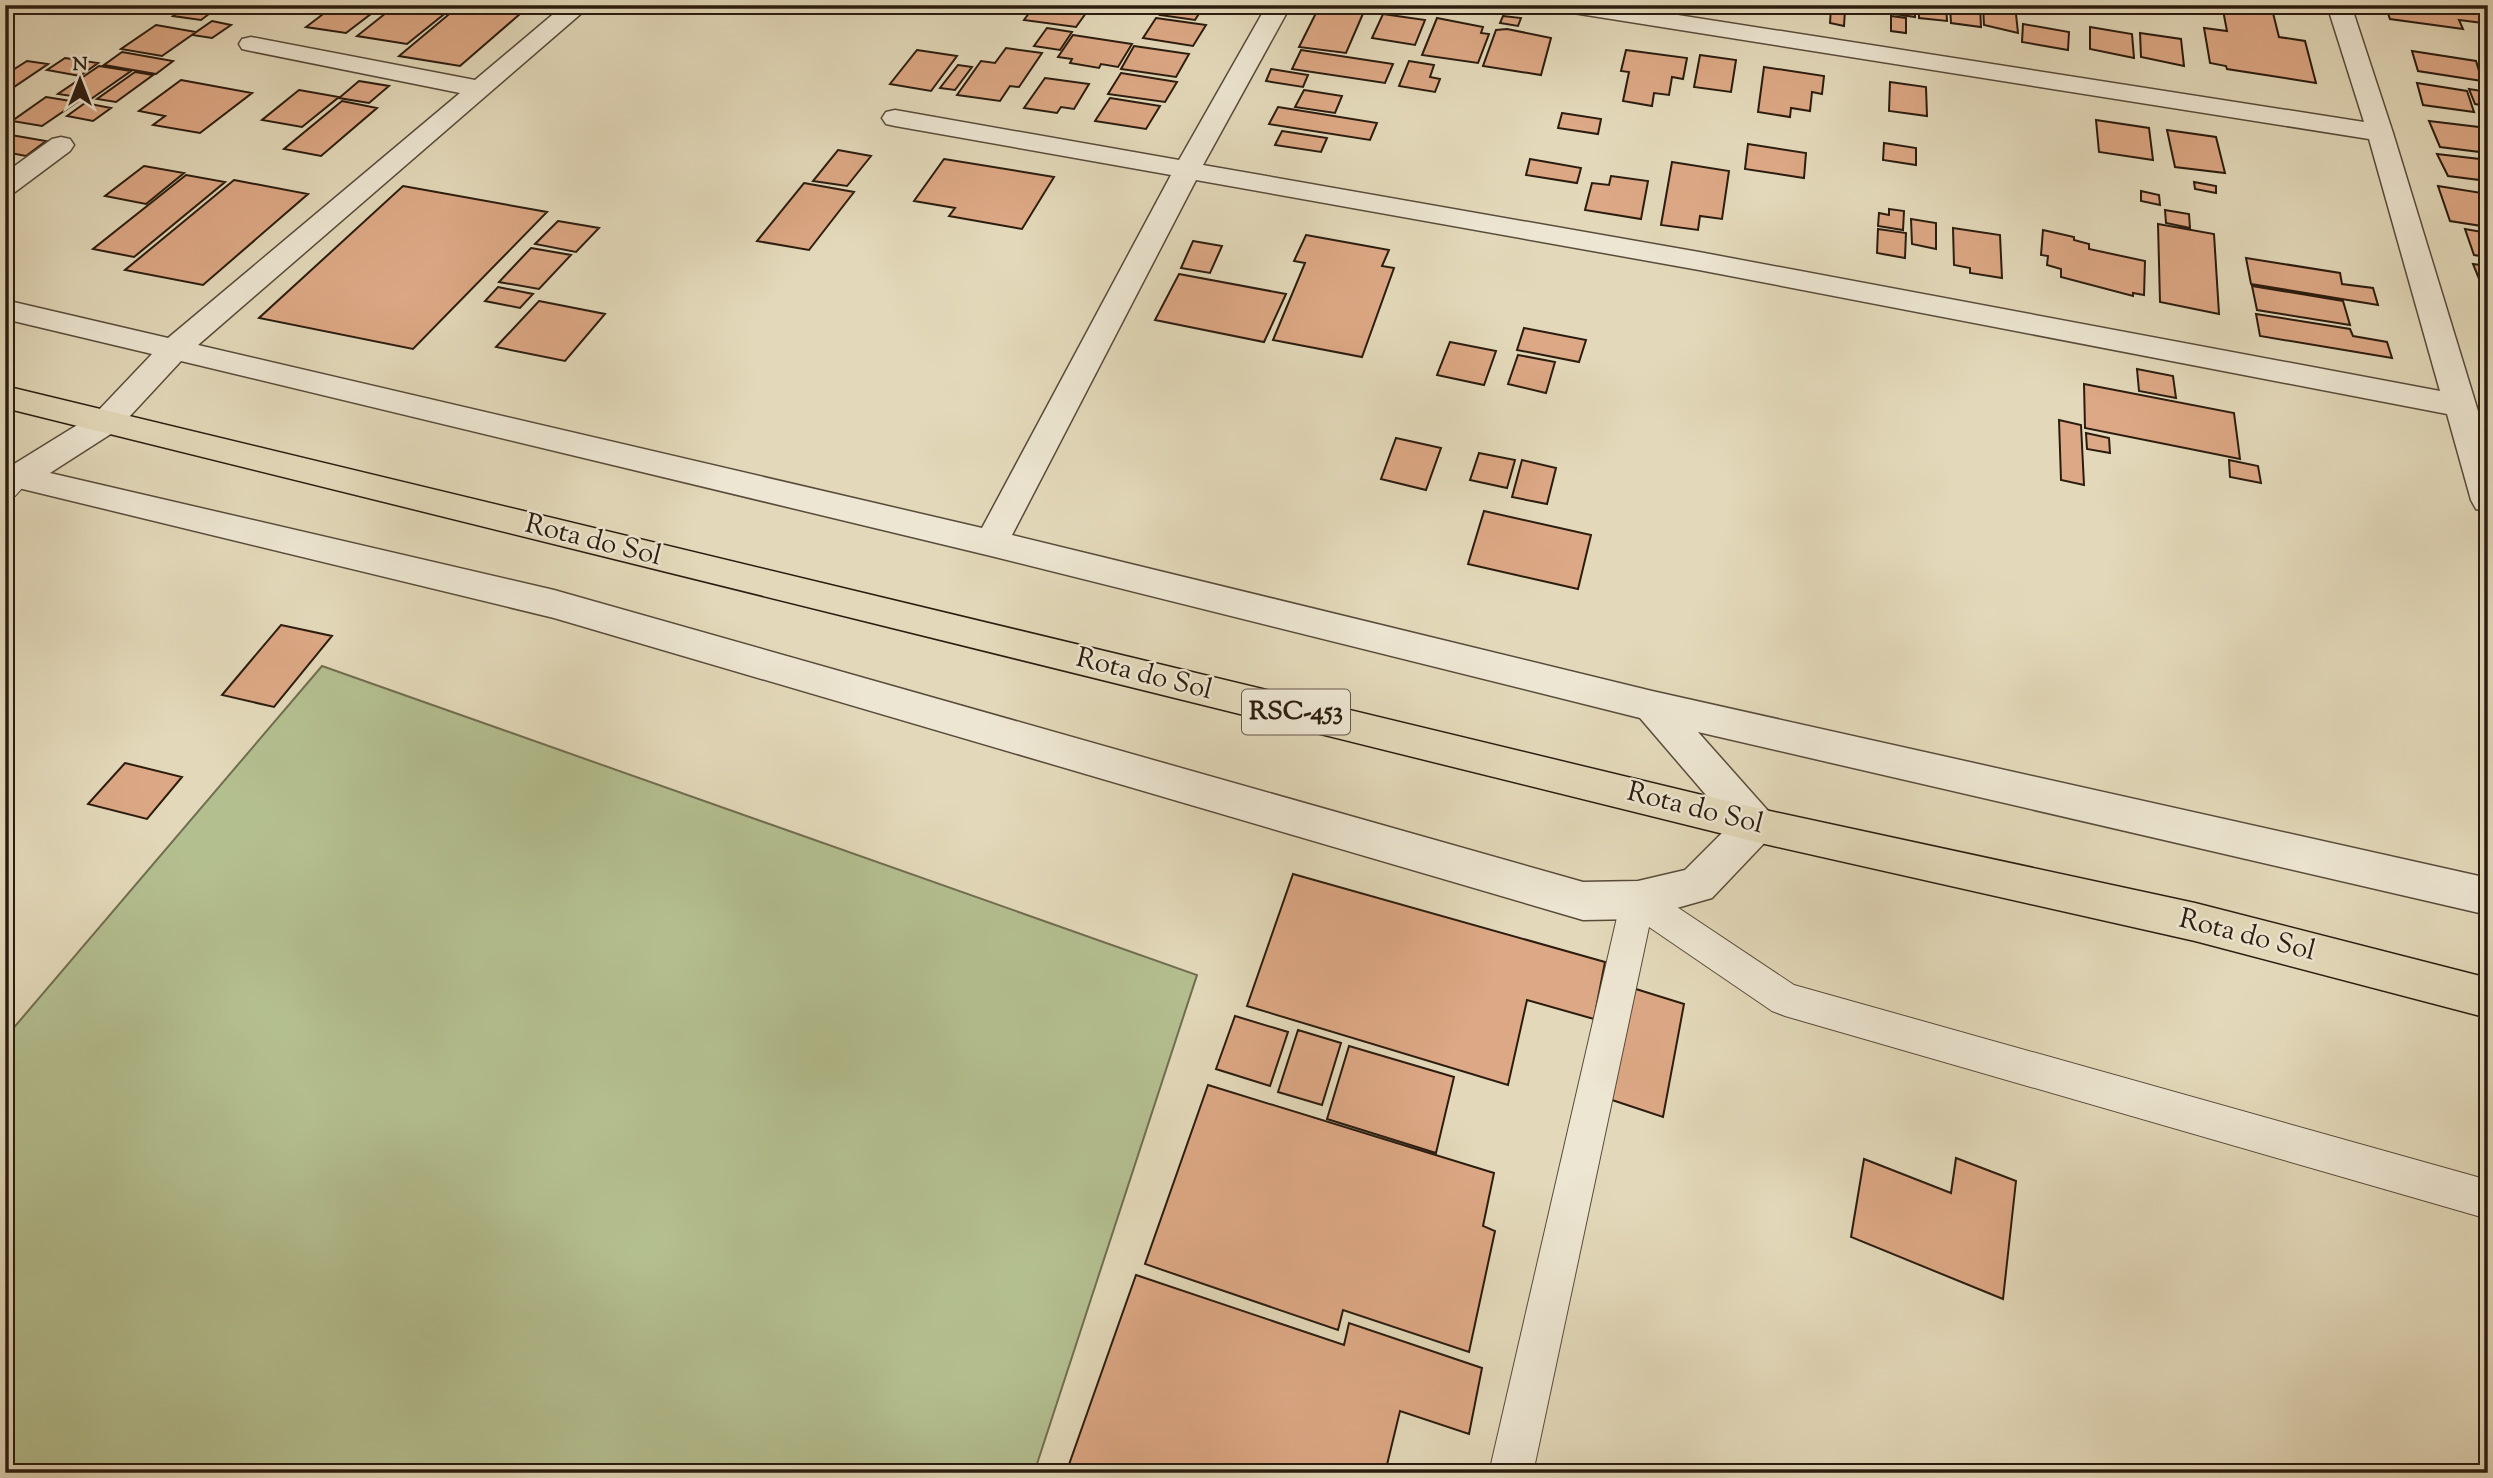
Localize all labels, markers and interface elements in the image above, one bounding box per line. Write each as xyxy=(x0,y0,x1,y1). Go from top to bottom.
north arrow xyxy=(46,46,116,116)
text: N xyxy=(72,52,88,79)
street label: Rota do Sol xyxy=(521,505,666,577)
street label: Rota do Sol xyxy=(1072,639,1217,711)
road number: RSC-453 xyxy=(1242,690,1350,734)
street label: Rota do Sol xyxy=(1623,773,1768,845)
street label: Rota do Sol xyxy=(2175,900,2320,972)

